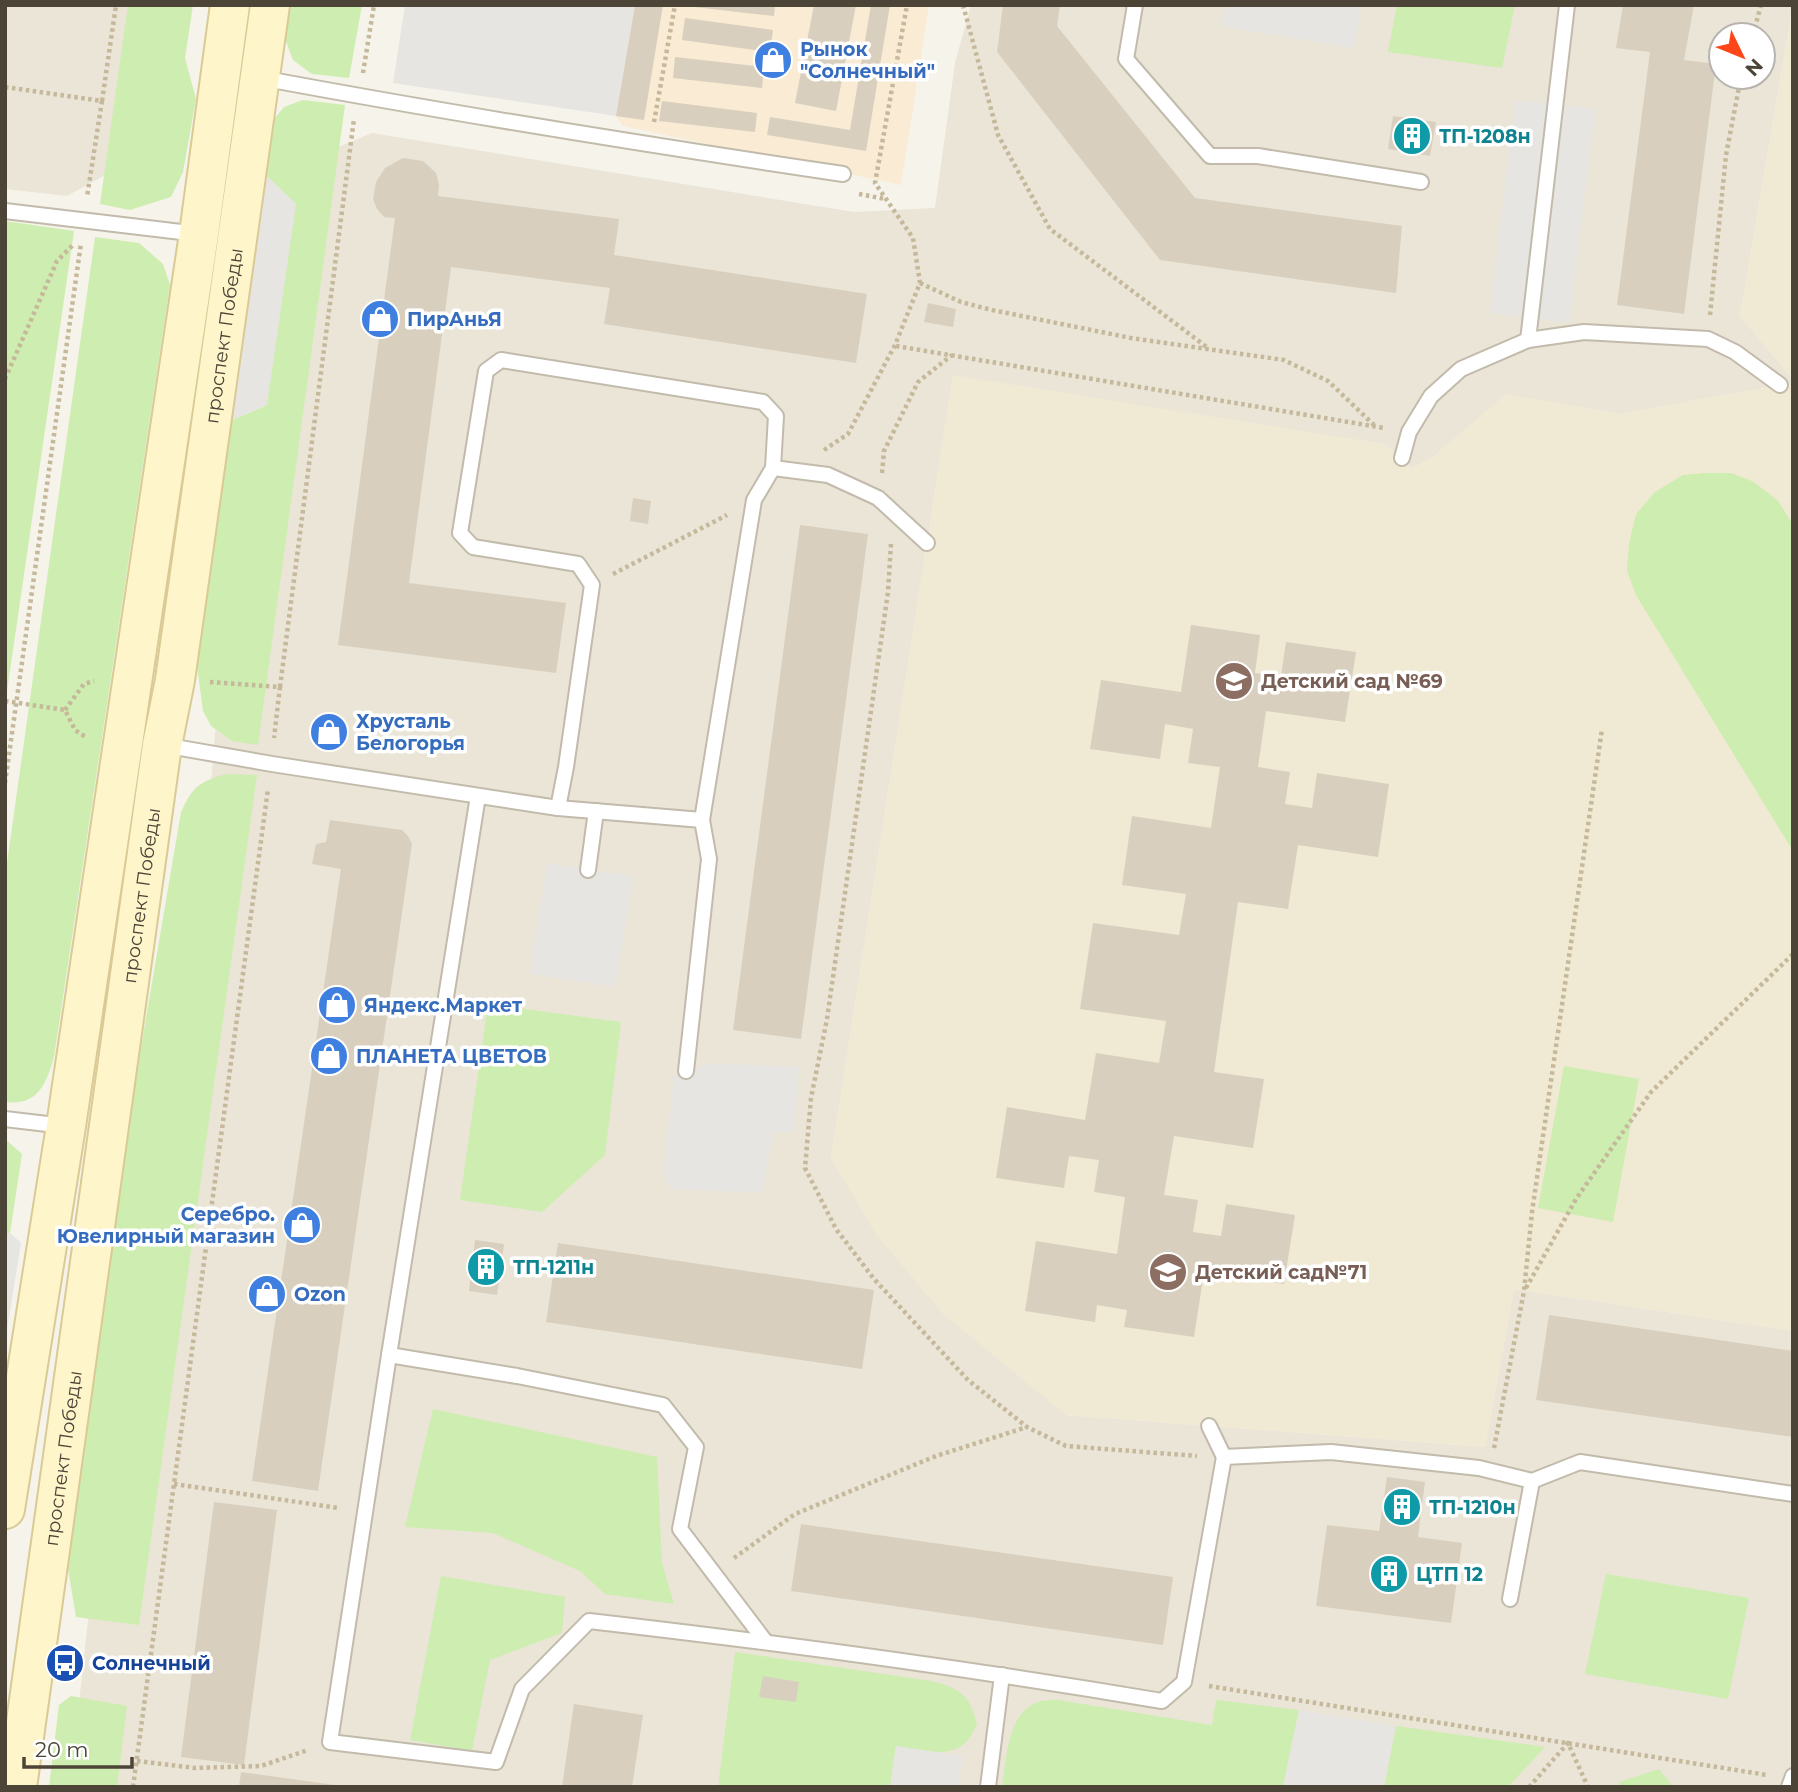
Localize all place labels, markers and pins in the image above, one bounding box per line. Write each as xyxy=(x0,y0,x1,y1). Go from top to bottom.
place label: Рынок "Солнечный" xyxy=(800,38,935,83)
shop icon: Рынок "Солнечный" xyxy=(752,39,794,81)
building icon: ТП-1208н xyxy=(1391,115,1433,157)
place label: ТП-1208н xyxy=(1439,125,1531,148)
shop icon: ПирАньЯ xyxy=(359,298,401,340)
place label: ПирАньЯ xyxy=(407,308,502,331)
school or university icon: Детский сад №69 xyxy=(1213,660,1255,702)
place label: Детский сад №69 xyxy=(1261,670,1443,693)
place label: Хрусталь Белогорья xyxy=(356,710,465,755)
shop icon: Хрусталь Белогорья xyxy=(308,711,350,753)
shop icon: Яндекс.Маркет xyxy=(316,984,358,1026)
place label: Яндекс.Маркет xyxy=(364,994,523,1017)
shop icon: ПЛАНЕТА ЦВЕТОВ xyxy=(308,1035,350,1077)
place label: ПЛАНЕТА ЦВЕТОВ xyxy=(356,1045,547,1068)
place label: Серебро. Ювелирный магазин xyxy=(57,1203,275,1248)
shop icon: Серебро. Ювелирный магазин xyxy=(281,1204,323,1246)
building icon: ТП-1211н xyxy=(465,1246,507,1288)
school or university icon: Детский сад№71 xyxy=(1147,1251,1189,1293)
place label: ТП-1211н xyxy=(513,1256,594,1279)
place label: Детский сад№71 xyxy=(1195,1261,1367,1284)
shop icon: Ozon xyxy=(246,1273,288,1315)
place label: Ozon xyxy=(294,1283,346,1306)
building icon: ТП-1210н xyxy=(1381,1486,1423,1528)
place label: ТП-1210н xyxy=(1429,1496,1516,1519)
building icon: ЦТП 12 xyxy=(1368,1553,1410,1595)
place label: ЦТП 12 xyxy=(1416,1563,1483,1586)
bus stop icon: Солнечный xyxy=(44,1642,86,1684)
place label: Солнечный xyxy=(92,1652,211,1675)

